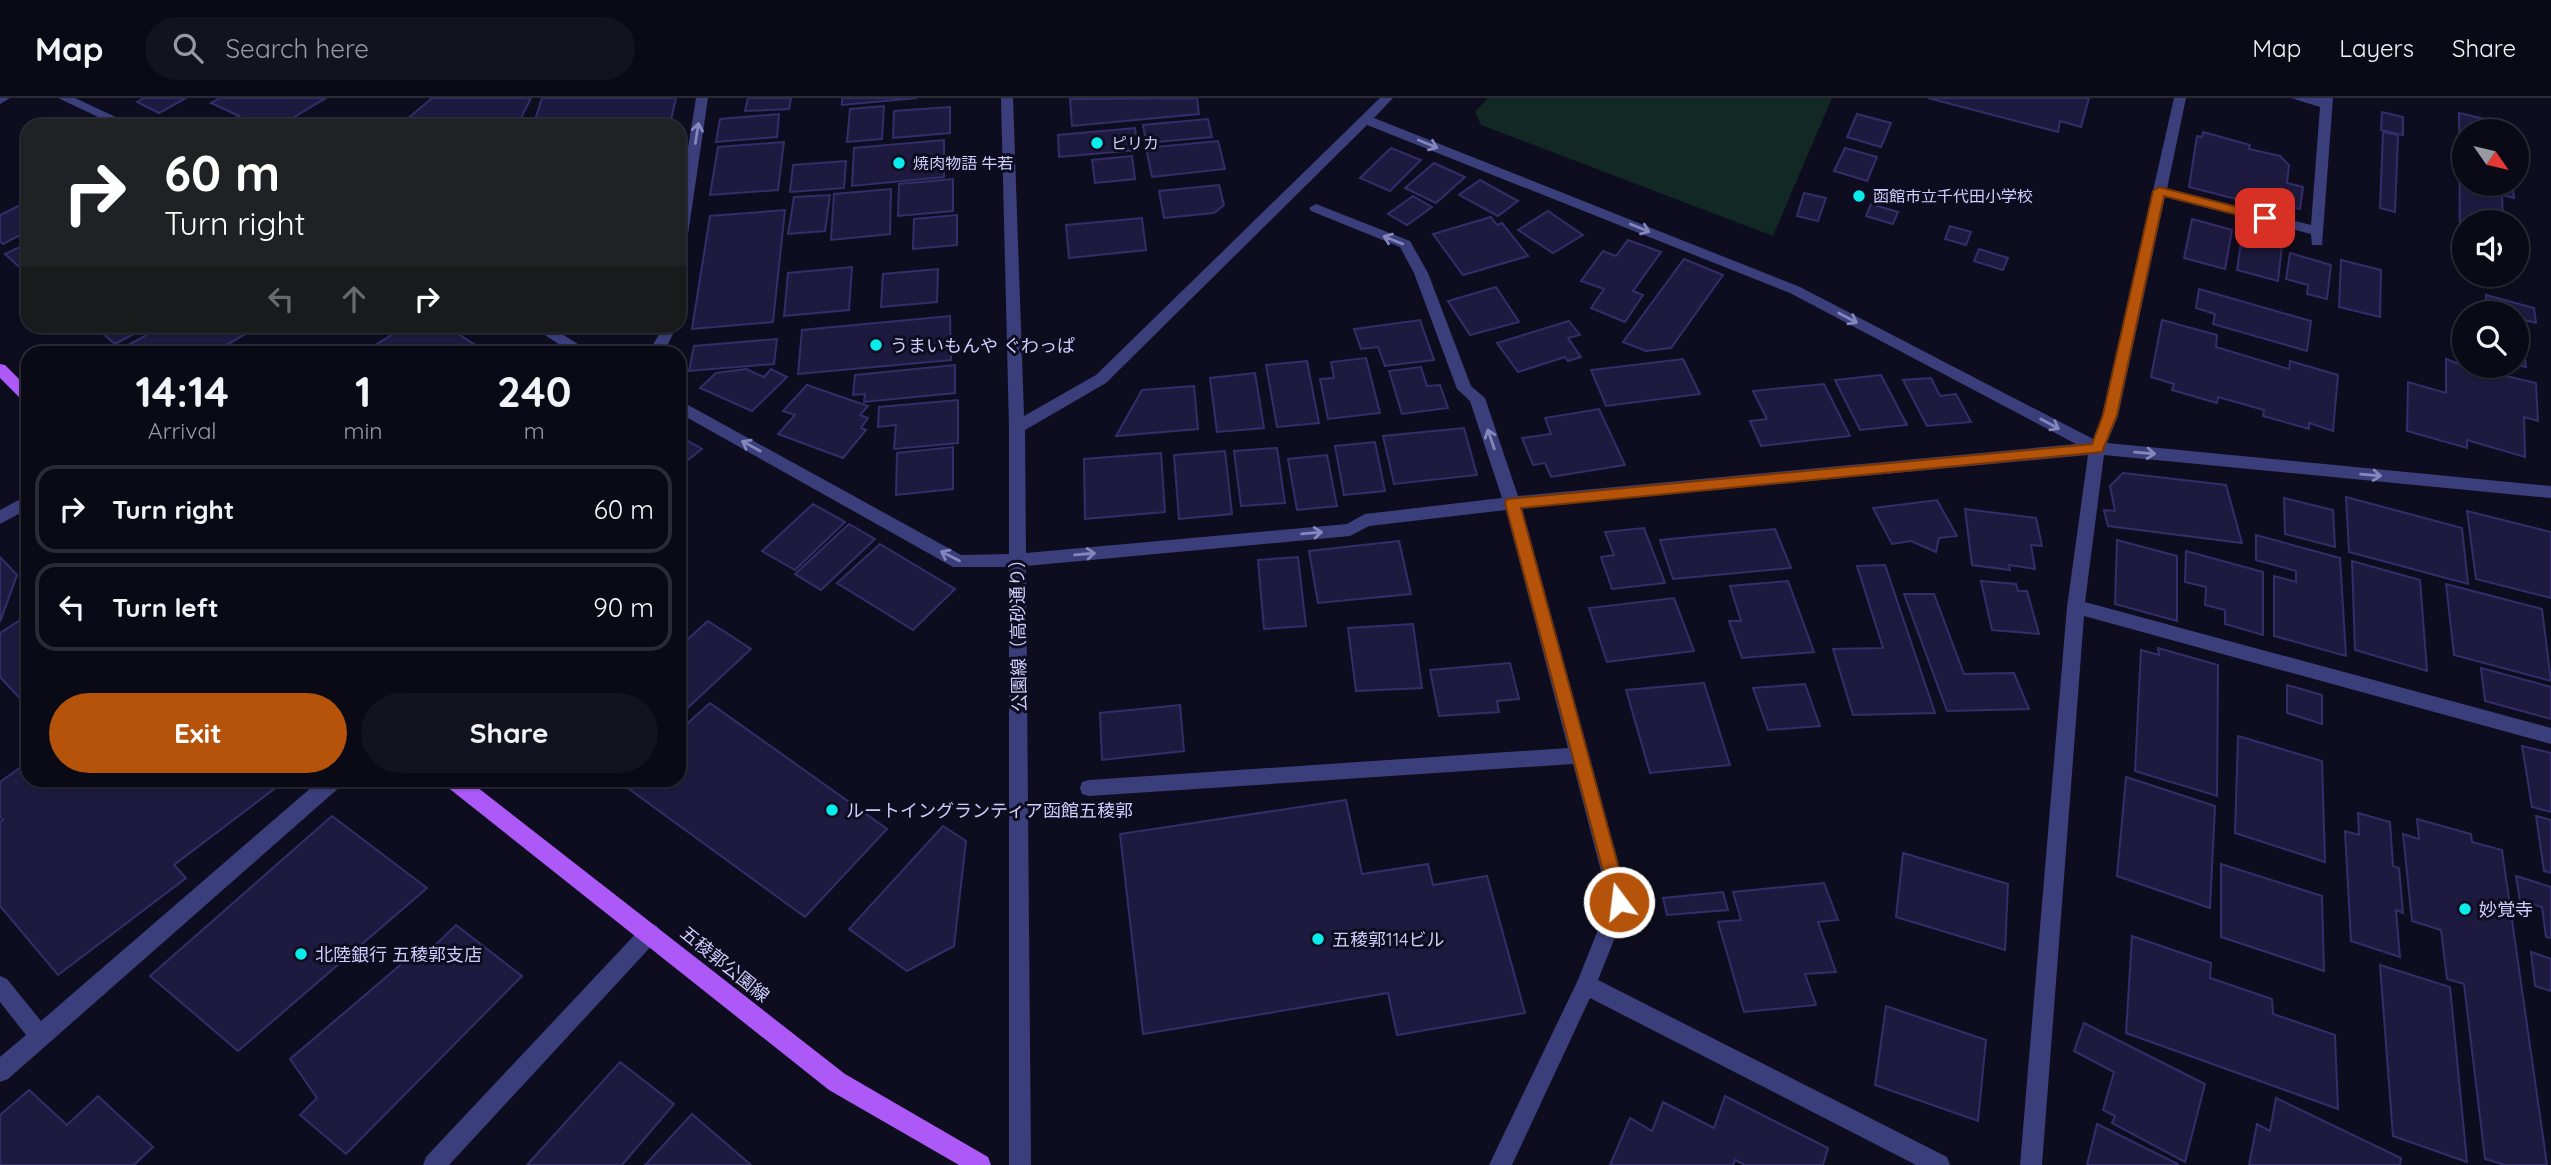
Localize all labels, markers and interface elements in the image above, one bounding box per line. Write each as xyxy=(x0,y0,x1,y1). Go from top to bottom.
search box xyxy=(145,17,635,80)
text: Map xyxy=(35,28,103,69)
icon: search xyxy=(169,29,207,67)
text: Search here xyxy=(225,32,369,65)
text: Map xyxy=(2252,33,2301,63)
text: Layers xyxy=(2339,33,2414,63)
text: Share xyxy=(2452,33,2516,63)
north arrow xyxy=(2452,119,2529,196)
map controls xyxy=(2452,119,2529,378)
one-way arrow xyxy=(691,122,704,144)
place label: ピリカ xyxy=(1111,133,1159,153)
marker: ピリカ xyxy=(1089,135,1105,151)
one-way arrow xyxy=(1417,139,1439,152)
text: 60 m xyxy=(164,142,280,203)
icon: right xyxy=(49,147,140,238)
place label: 焼肉物語 牛若 xyxy=(913,153,1013,173)
marker: 焼肉物語 牛若 xyxy=(891,155,907,171)
place label: 函館市立千代田小学校 xyxy=(1873,186,2033,206)
marker: 函館市立千代田小学校 xyxy=(1851,188,1867,204)
pin xyxy=(2235,188,2295,248)
icon: arrive xyxy=(2246,199,2284,237)
text: Turn right xyxy=(164,203,305,243)
button: sound xyxy=(2452,210,2529,287)
one-way arrow xyxy=(1628,223,1650,236)
one-way arrow xyxy=(1383,232,1405,245)
icon: left xyxy=(262,280,300,318)
icon: ahead xyxy=(335,280,373,318)
icon: right xyxy=(408,280,446,318)
button: search xyxy=(2452,301,2529,378)
one-way arrow xyxy=(1838,311,1858,325)
place label: うまいもんや ぐわっぱ xyxy=(890,334,1075,357)
marker: うまいもんや ぐわっぱ xyxy=(868,337,884,353)
text: 14:14 xyxy=(135,365,229,418)
text: 1 xyxy=(355,365,371,418)
text: 240 xyxy=(497,365,572,418)
text: Arrival xyxy=(148,416,217,445)
text: min xyxy=(343,416,383,445)
text: m xyxy=(524,416,545,445)
one-way arrow xyxy=(2039,417,2060,431)
one-way arrow xyxy=(1484,428,1496,450)
one-way arrow xyxy=(742,439,762,453)
one-way arrow xyxy=(2133,447,2156,460)
one-way arrow xyxy=(2359,468,2382,481)
icon: right xyxy=(53,490,91,528)
text: Turn right xyxy=(112,493,234,526)
text: 60 m xyxy=(594,493,654,526)
one-way arrow xyxy=(1300,526,1322,539)
one-way arrow xyxy=(1073,547,1096,560)
one-way arrow xyxy=(940,549,961,563)
street label: 公園線（高砂通り） xyxy=(1005,550,1031,712)
icon: left xyxy=(53,588,91,626)
text: Turn left xyxy=(112,591,219,624)
text: 90 m xyxy=(593,591,654,624)
button: Exit xyxy=(49,693,347,773)
button: Share xyxy=(361,693,658,773)
place label: ルートイングランティア函館五稜郭 xyxy=(846,799,1133,822)
marker: ルートイングランティア函館五稜郭 xyxy=(824,802,840,818)
position arrow xyxy=(1582,865,1656,939)
place label: 妙覚寺 xyxy=(2479,898,2533,921)
marker: 妙覚寺 xyxy=(2457,901,2473,917)
street label: 五稜郭公園線 xyxy=(676,921,774,1007)
place label: 五稜郭114ビル xyxy=(1332,928,1445,951)
marker: 五稜郭114ビル xyxy=(1310,931,1326,947)
place label: 北陸銀行 五稜郭支店 xyxy=(315,943,482,966)
marker: 北陸銀行 五稜郭支店 xyxy=(293,946,309,962)

